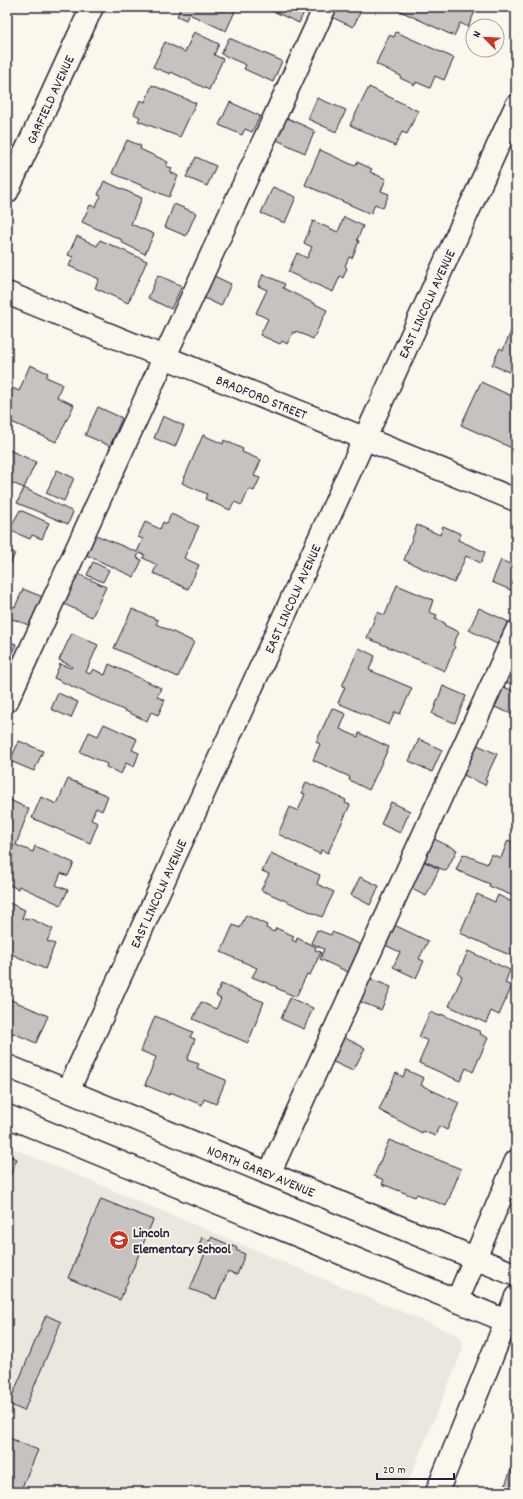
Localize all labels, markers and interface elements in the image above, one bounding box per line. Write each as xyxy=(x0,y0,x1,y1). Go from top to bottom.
north arrow xyxy=(465,18,505,58)
text: N xyxy=(469,28,486,40)
street label: GARFIELD AVENUE xyxy=(22,52,81,148)
street label: EAST LINCOLN AVENUE xyxy=(394,246,462,362)
street label: BRADFORD STREET xyxy=(212,371,310,426)
street label: EAST LINCOLN AVENUE xyxy=(260,541,328,657)
street label: EAST LINCOLN AVENUE xyxy=(126,836,193,952)
street label: NORTH GAREY AVENUE xyxy=(204,1141,318,1204)
place label: Lincoln Elementary School xyxy=(133,1224,232,1260)
school or university icon: Lincoln Elementary School xyxy=(108,1229,130,1251)
scale bar xyxy=(377,1455,454,1481)
text: 20 m xyxy=(383,1462,406,1479)

